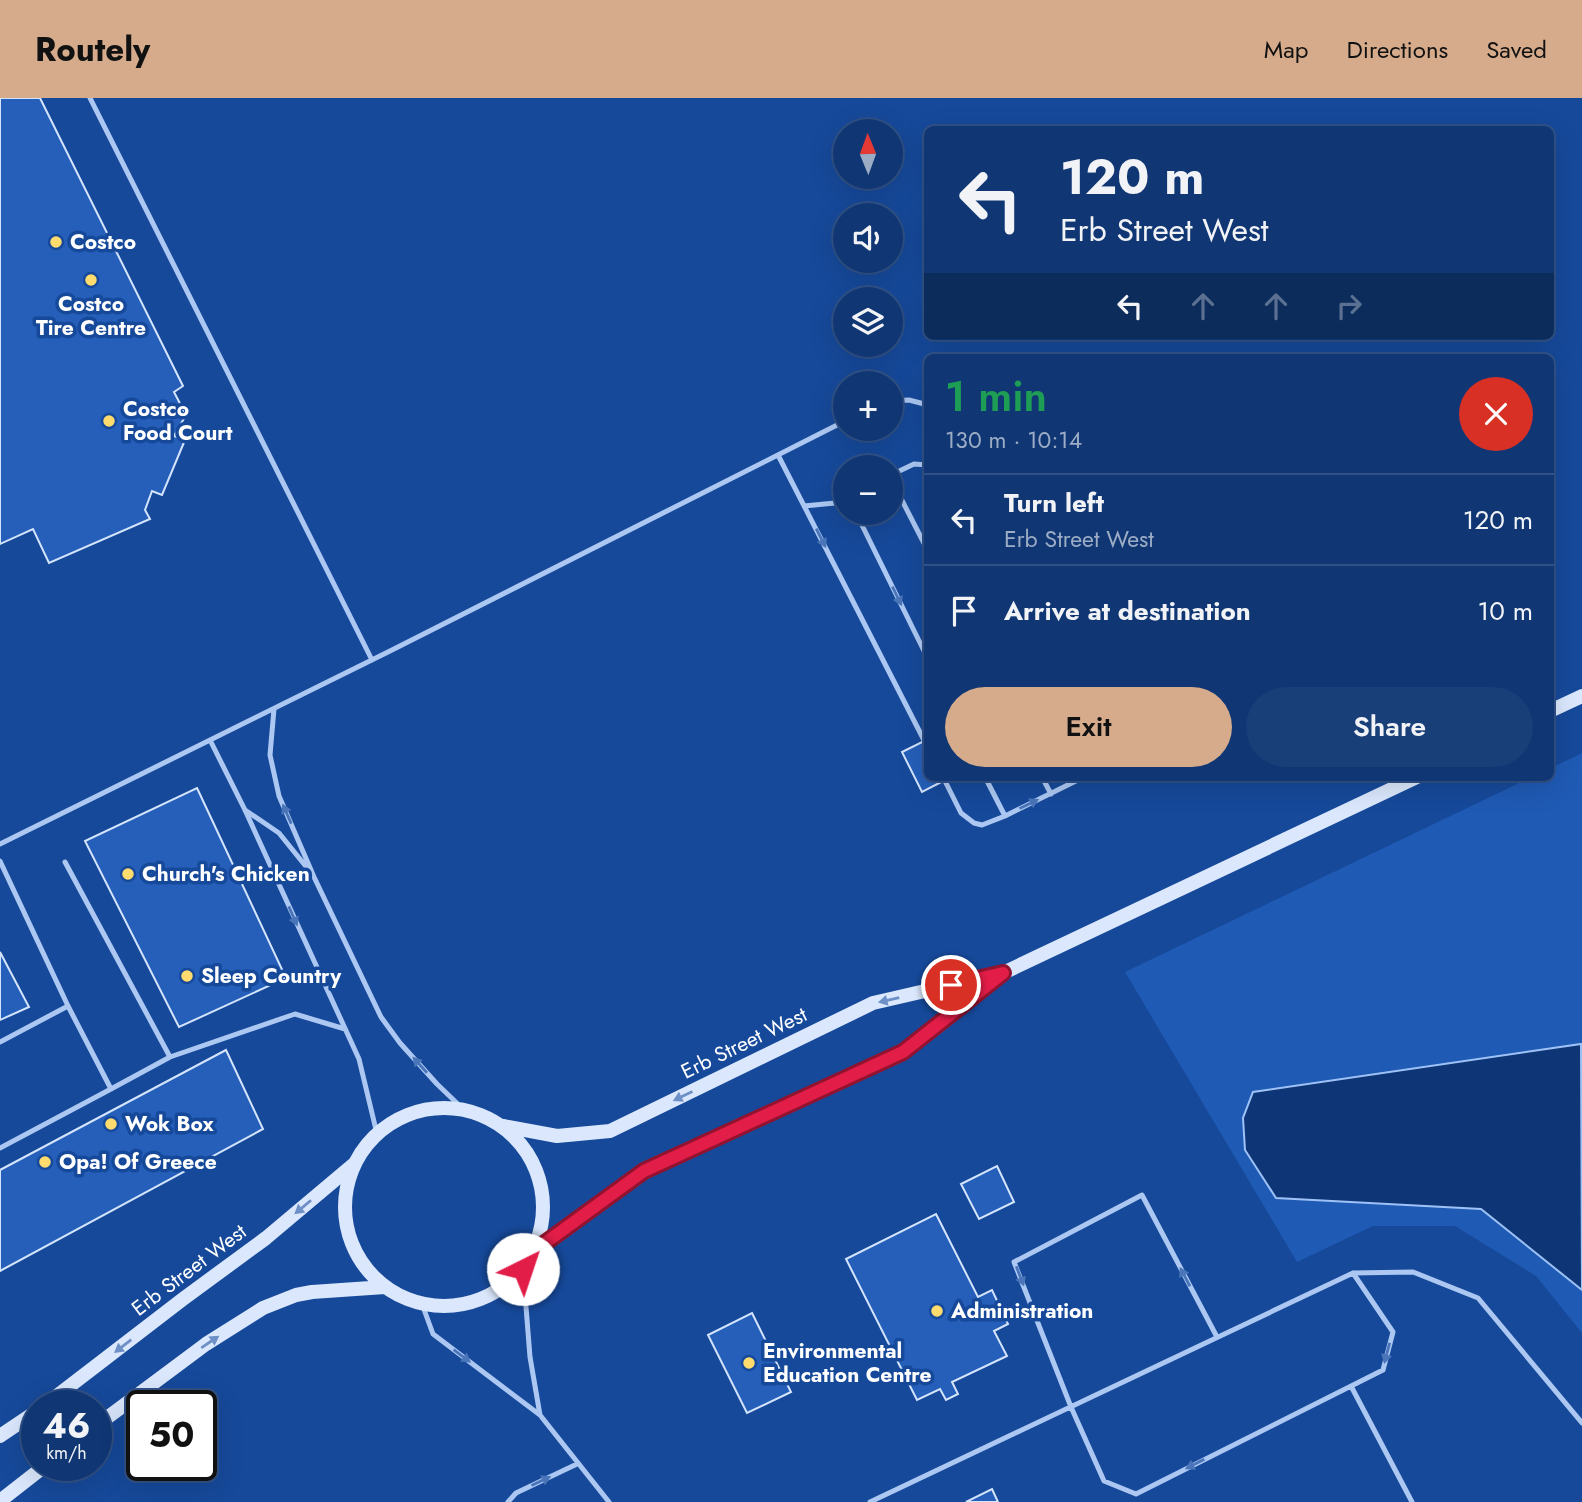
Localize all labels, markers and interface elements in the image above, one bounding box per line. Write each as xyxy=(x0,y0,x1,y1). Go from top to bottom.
text: Routely xyxy=(35,26,150,73)
text: Map xyxy=(1264,32,1309,67)
text: Directions xyxy=(1347,32,1448,67)
text: Saved xyxy=(1486,32,1547,67)
north arrow xyxy=(833,119,903,189)
map controls xyxy=(833,119,903,525)
text: 120 m xyxy=(1060,142,1204,212)
icon: left xyxy=(945,154,1036,245)
button: sound xyxy=(833,203,903,273)
text: Erb Street West xyxy=(1060,207,1269,253)
place label: Costco xyxy=(70,227,136,257)
marker: Costco xyxy=(48,234,64,250)
marker: Costco Tire Centre xyxy=(83,272,99,288)
button: layers xyxy=(833,287,903,357)
icon: left xyxy=(1111,287,1149,325)
icon: ahead xyxy=(1184,287,1222,325)
icon: ahead xyxy=(1257,287,1295,325)
icon: right xyxy=(1330,287,1368,325)
place label: Costco Tire Centre xyxy=(36,289,146,343)
text: 1 min xyxy=(945,366,1047,427)
button: + xyxy=(833,371,903,441)
button: close xyxy=(1459,377,1533,451)
place label: Costco Food Court xyxy=(123,394,233,448)
marker: Costco Food Court xyxy=(101,413,117,429)
text: 130 m · 10:14 xyxy=(945,423,1082,457)
button: − xyxy=(833,455,903,525)
text: Turn left xyxy=(1004,484,1104,522)
icon: left xyxy=(945,501,983,539)
text: 120 m xyxy=(1463,501,1533,539)
text: Erb Street West xyxy=(1004,522,1154,556)
one-way arrow xyxy=(815,528,826,548)
one-way arrow xyxy=(891,586,902,606)
icon: arrive xyxy=(945,592,983,630)
text: Arrive at destination xyxy=(1004,592,1251,630)
text: 10 m xyxy=(1478,592,1533,630)
button: Exit xyxy=(945,687,1232,767)
button: Share xyxy=(1246,687,1533,767)
one-way arrow xyxy=(1019,799,1039,810)
one-way arrow xyxy=(281,804,293,824)
place label: Church's Chicken xyxy=(142,859,310,889)
marker: Church's Chicken xyxy=(120,866,136,882)
one-way arrow xyxy=(288,906,299,927)
pin xyxy=(921,955,981,1015)
place label: Sleep Country xyxy=(201,961,342,991)
icon: arrive xyxy=(932,966,970,1004)
marker: Sleep Country xyxy=(179,968,195,984)
one-way arrow xyxy=(878,994,900,1005)
street label: Erb Street West xyxy=(676,1000,812,1086)
one-way arrow xyxy=(413,1057,428,1074)
one-way arrow xyxy=(673,1090,693,1102)
place label: Wok Box xyxy=(125,1109,215,1139)
marker: Wok Box xyxy=(103,1116,119,1132)
place label: Opa! Of Greece xyxy=(59,1147,217,1177)
marker: Opa! Of Greece xyxy=(37,1154,53,1170)
one-way arrow xyxy=(294,1199,311,1214)
street label: Erb Street West xyxy=(125,1217,253,1323)
position arrow xyxy=(486,1232,560,1306)
one-way arrow xyxy=(1014,1266,1025,1287)
one-way arrow xyxy=(1180,1267,1191,1287)
place label: Administration xyxy=(950,1296,1093,1326)
marker: Administration xyxy=(929,1303,945,1319)
one-way arrow xyxy=(201,1335,219,1349)
place label: Environmental Education Centre xyxy=(763,1336,931,1390)
one-way arrow xyxy=(114,1339,132,1354)
one-way arrow xyxy=(1382,1342,1392,1363)
one-way arrow xyxy=(453,1349,471,1364)
marker: Environmental Education Centre xyxy=(741,1355,757,1371)
speed limit sign: 50 xyxy=(126,1390,217,1481)
text: 46 xyxy=(43,1401,90,1451)
text: km/h xyxy=(46,1440,87,1466)
one-way arrow xyxy=(1185,1459,1205,1470)
one-way arrow xyxy=(531,1475,551,1487)

